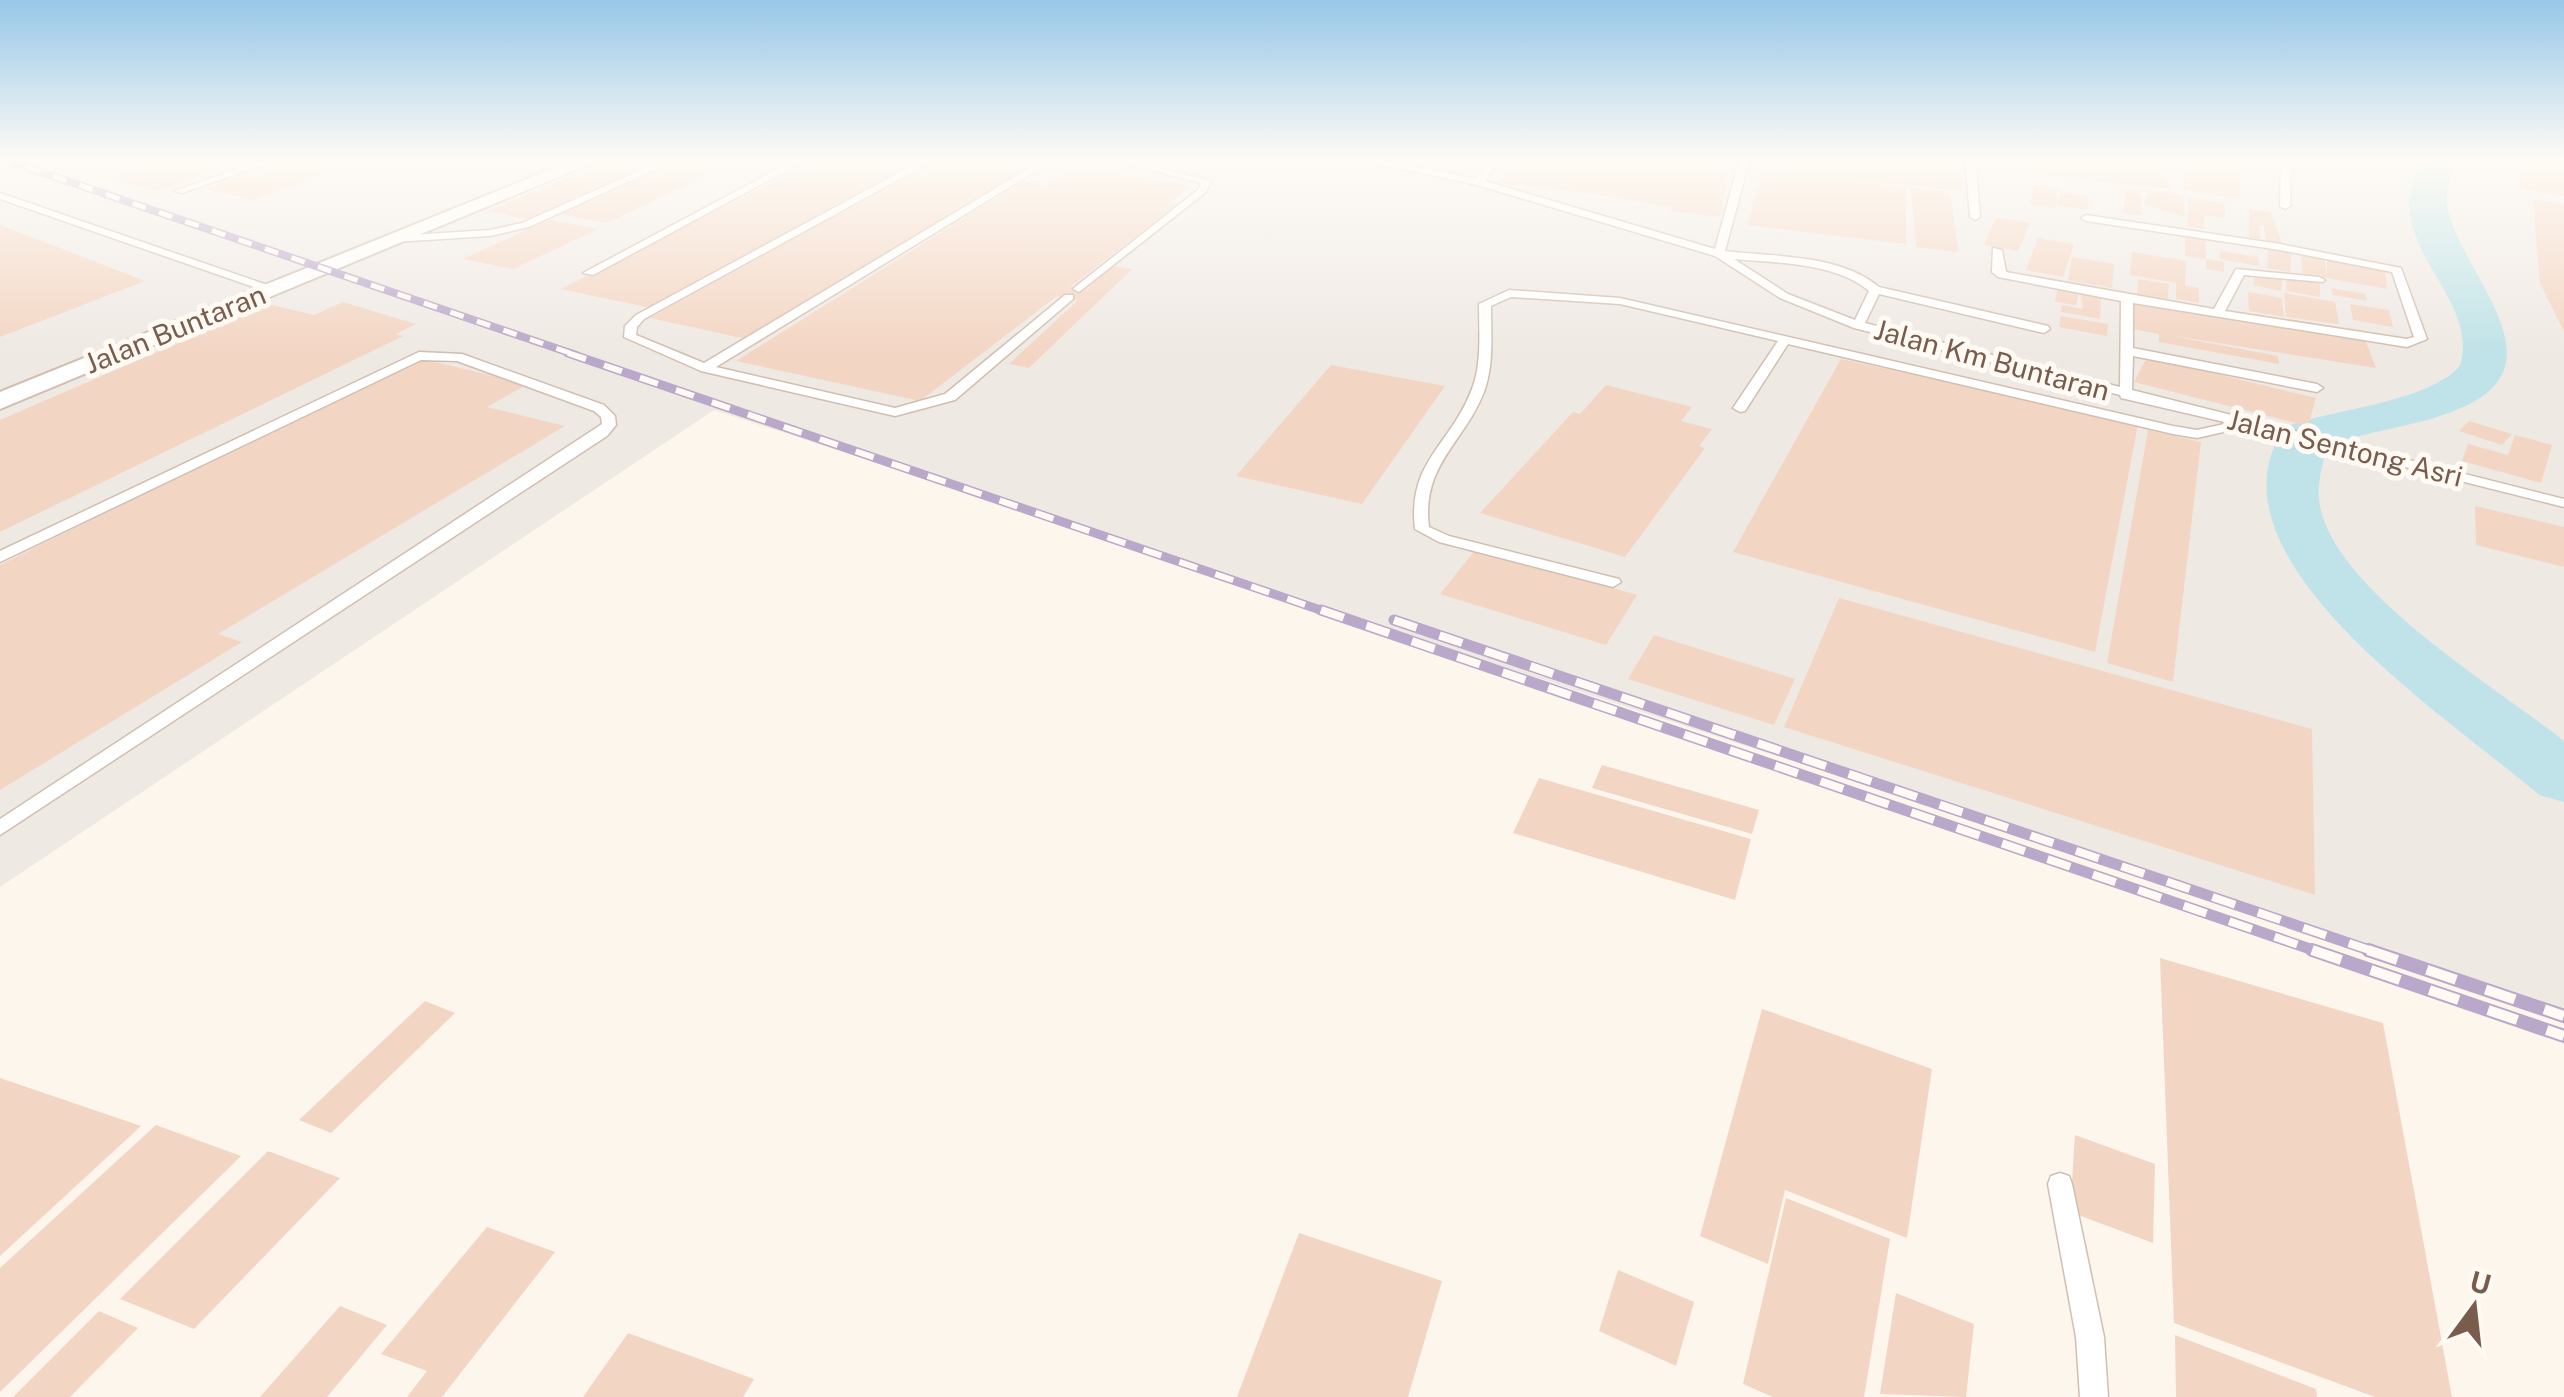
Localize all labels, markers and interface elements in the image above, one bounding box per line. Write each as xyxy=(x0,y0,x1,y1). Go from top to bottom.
street label: Jalan Buntaran xyxy=(79,277,270,380)
street label: Jalan Km Buntaran xyxy=(1871,312,2113,407)
street label: Jalan Sentong Asri xyxy=(2224,402,2466,493)
north arrow xyxy=(2424,1257,2524,1357)
text: U xyxy=(2467,1264,2495,1301)

